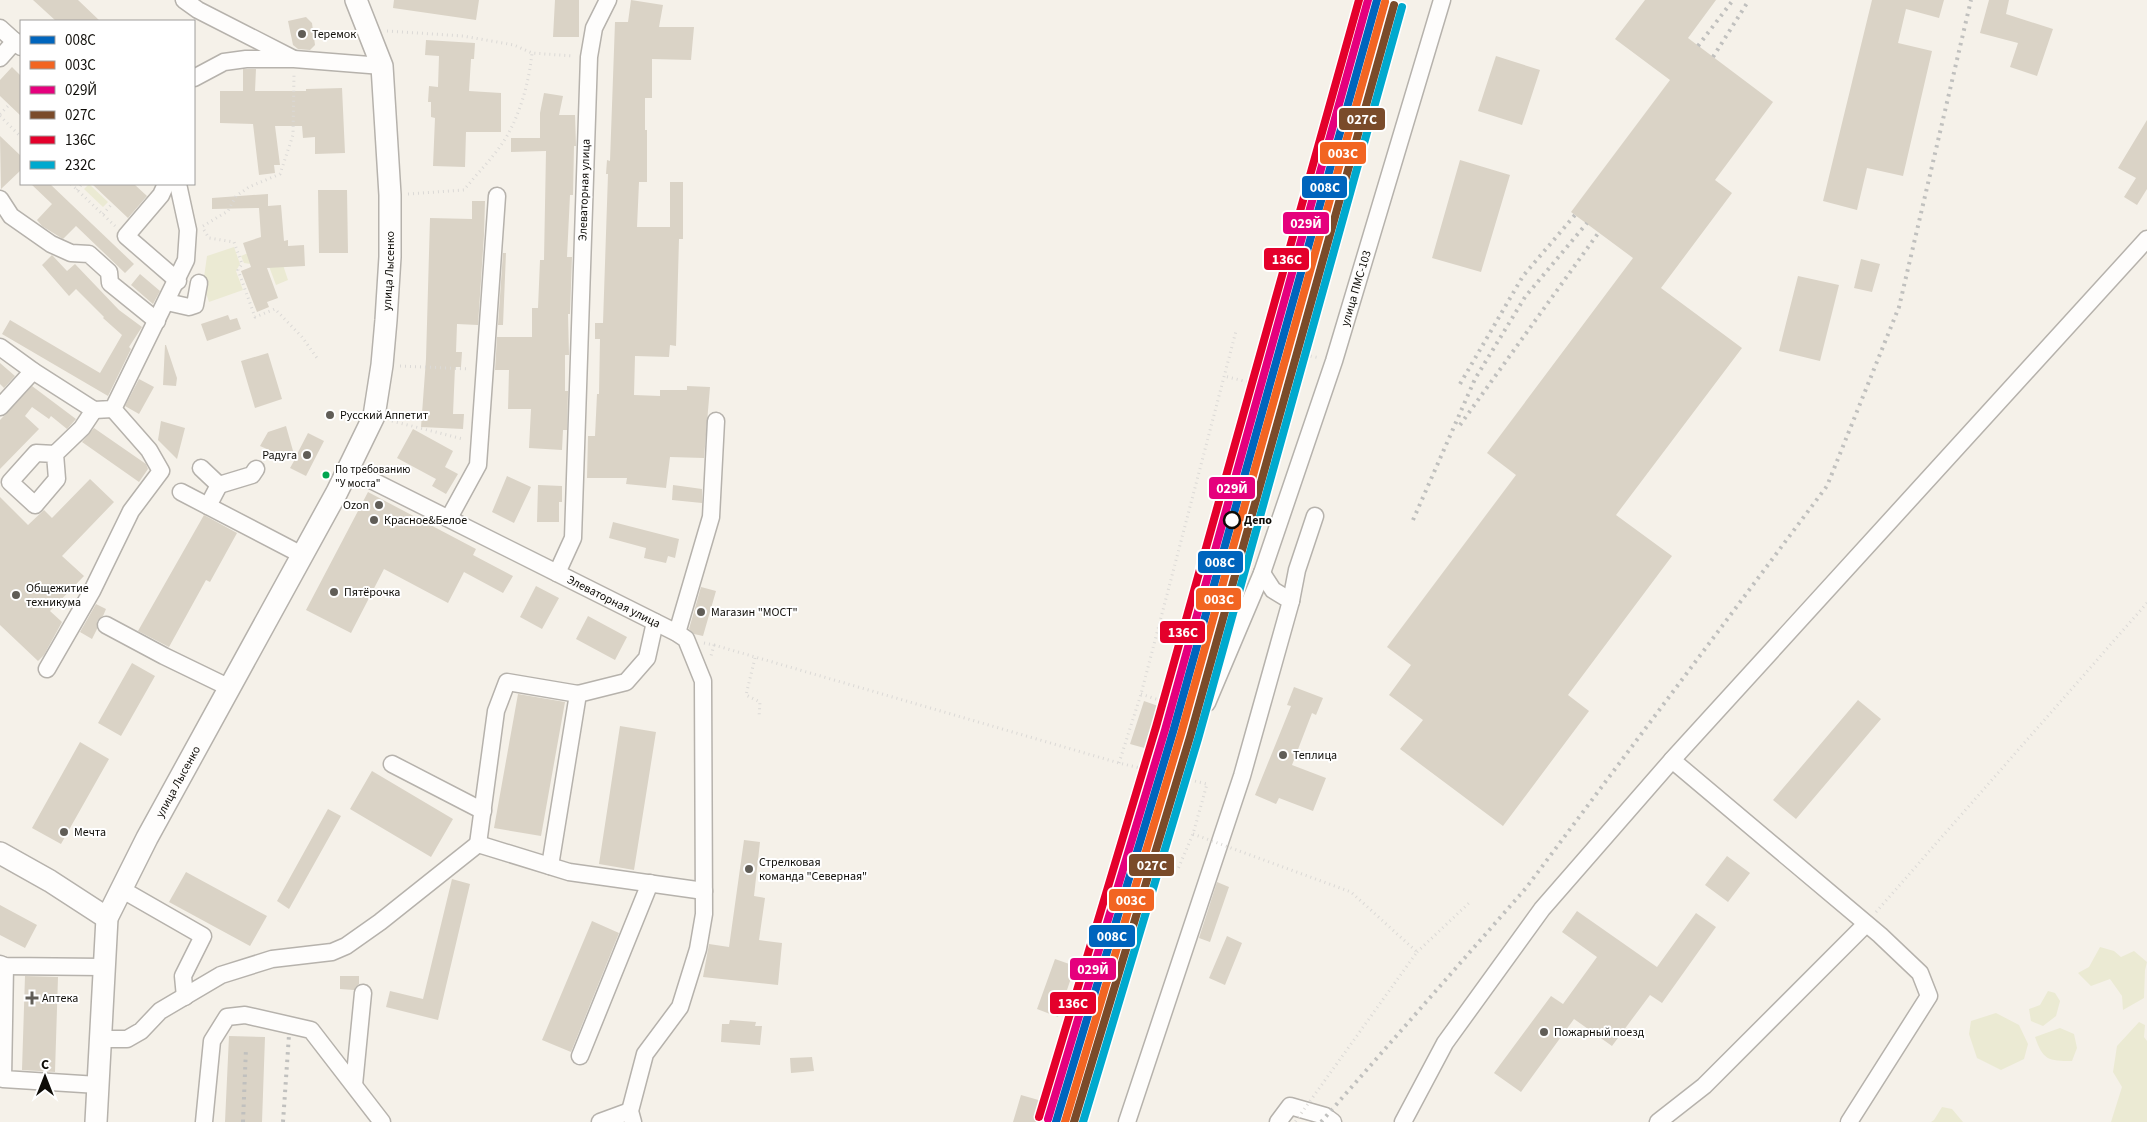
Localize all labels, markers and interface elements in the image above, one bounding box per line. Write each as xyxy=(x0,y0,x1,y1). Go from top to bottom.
legend xyxy=(20,20,195,185)
place label: Теремок xyxy=(312,26,356,43)
marker: Теремок xyxy=(296,28,308,40)
text: 008С xyxy=(65,30,96,51)
text: 003С xyxy=(65,55,96,76)
text: 029Й xyxy=(65,80,97,101)
text: 027С xyxy=(65,105,96,126)
line badge: 027С xyxy=(1338,107,1386,131)
text: 027С xyxy=(1347,110,1377,130)
text: 136С xyxy=(65,130,96,151)
street label: Элеваторная улица xyxy=(574,139,595,241)
line badge: 003С xyxy=(1319,141,1367,165)
text: 003С xyxy=(1328,144,1358,164)
text: 232C xyxy=(65,155,96,176)
line badge: 008С xyxy=(1301,175,1348,199)
text: 008С xyxy=(1310,178,1340,198)
line badge: 029Й xyxy=(1282,211,1330,235)
text: 029Й xyxy=(1290,214,1322,234)
street label: улица Лысенко xyxy=(379,231,399,311)
line badge: 136С xyxy=(1263,247,1310,271)
street label: улица ПМС-103 xyxy=(1337,248,1376,328)
text: 136С xyxy=(1272,250,1302,270)
place label: Русский Аппетит xyxy=(340,407,429,424)
marker: Русский Аппетит xyxy=(324,409,336,421)
place label: Радуга xyxy=(262,447,297,464)
marker: Радуга xyxy=(301,449,313,461)
place label: По требованию "У моста" xyxy=(335,462,410,491)
marker: По требованию "У моста" xyxy=(321,470,331,480)
line badge: 029Й xyxy=(1208,476,1256,500)
text: 029Й xyxy=(1216,479,1248,499)
place label: Ozon xyxy=(343,497,369,514)
marker: Ozon xyxy=(373,499,385,511)
marker: Депо xyxy=(1223,511,1241,529)
place label: Красное&Белое xyxy=(384,512,467,529)
place label: Депо xyxy=(1244,512,1272,529)
marker: Красное&Белое xyxy=(368,514,380,526)
line badge: 008С xyxy=(1197,550,1244,574)
text: 008С xyxy=(1205,553,1235,573)
street label: Элеваторная улица xyxy=(564,571,663,632)
place label: Общежитие техникума xyxy=(26,580,89,611)
place label: Пятёрочка xyxy=(344,584,400,601)
marker: Пятёрочка xyxy=(328,586,340,598)
line badge: 003С xyxy=(1195,587,1242,611)
marker: Общежитие техникума xyxy=(10,589,22,601)
text: 003С xyxy=(1204,590,1234,610)
place label: Магазин "МОСТ" xyxy=(711,604,798,621)
marker: Магазин "МОСТ" xyxy=(695,606,707,618)
line badge: 136С xyxy=(1159,620,1206,644)
text: 136С xyxy=(1168,623,1198,643)
street label: улица Лысенко xyxy=(152,743,205,821)
place label: Теплица xyxy=(1293,747,1337,764)
marker: Теплица xyxy=(1277,749,1289,761)
place label: Мечта xyxy=(74,824,106,841)
marker: Мечта xyxy=(58,826,70,838)
line badge: 027С xyxy=(1128,853,1175,877)
place label: Стрелковая команда "Северная" xyxy=(759,854,867,885)
text: 027С xyxy=(1137,856,1167,876)
marker: Стрелковая команда "Северная" xyxy=(743,863,755,875)
line badge: 003С xyxy=(1108,888,1155,912)
text: 003С xyxy=(1116,891,1146,911)
line badge: 008С xyxy=(1088,924,1136,948)
text: 008С xyxy=(1097,927,1127,947)
line badge: 029Й xyxy=(1069,957,1117,981)
text: 029Й xyxy=(1077,960,1109,980)
place label: Аптека xyxy=(42,990,78,1007)
line badge: 136С xyxy=(1049,991,1097,1015)
marker: Аптека xyxy=(26,992,38,1004)
text: 136С xyxy=(1058,994,1088,1014)
place label: Пожарный поезд xyxy=(1554,1024,1645,1041)
marker: Пожарный поезд xyxy=(1538,1026,1550,1038)
north arrow xyxy=(20,1052,70,1102)
text: С xyxy=(41,1055,49,1075)

